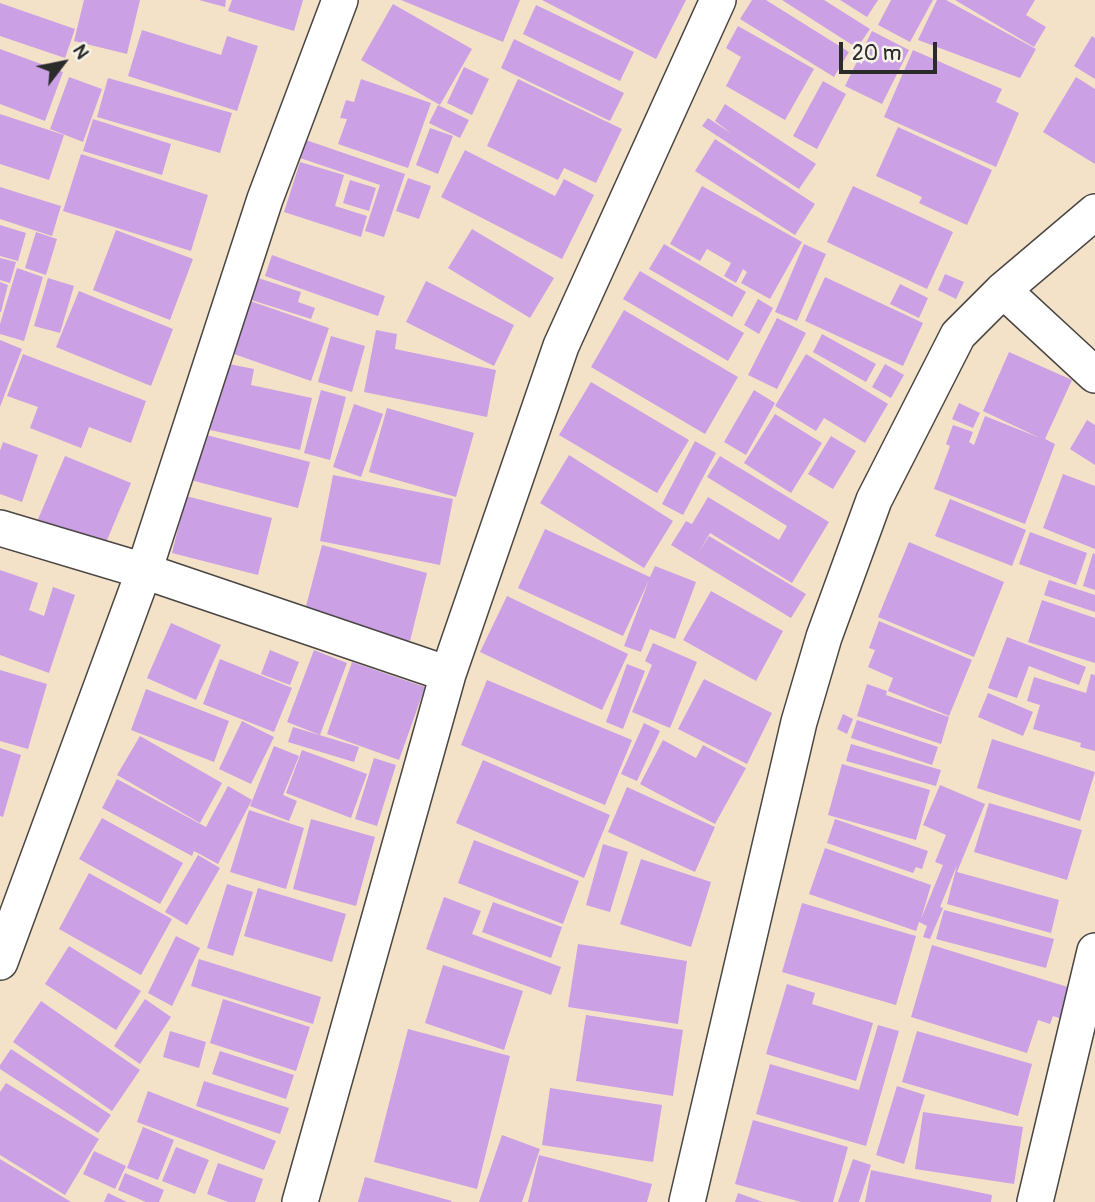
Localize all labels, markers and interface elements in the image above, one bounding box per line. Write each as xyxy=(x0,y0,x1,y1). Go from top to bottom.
north arrow xyxy=(28,28,98,98)
scale bar xyxy=(843,28,941,72)
text: N xyxy=(67,40,94,64)
text: 20 m xyxy=(852,40,901,67)

